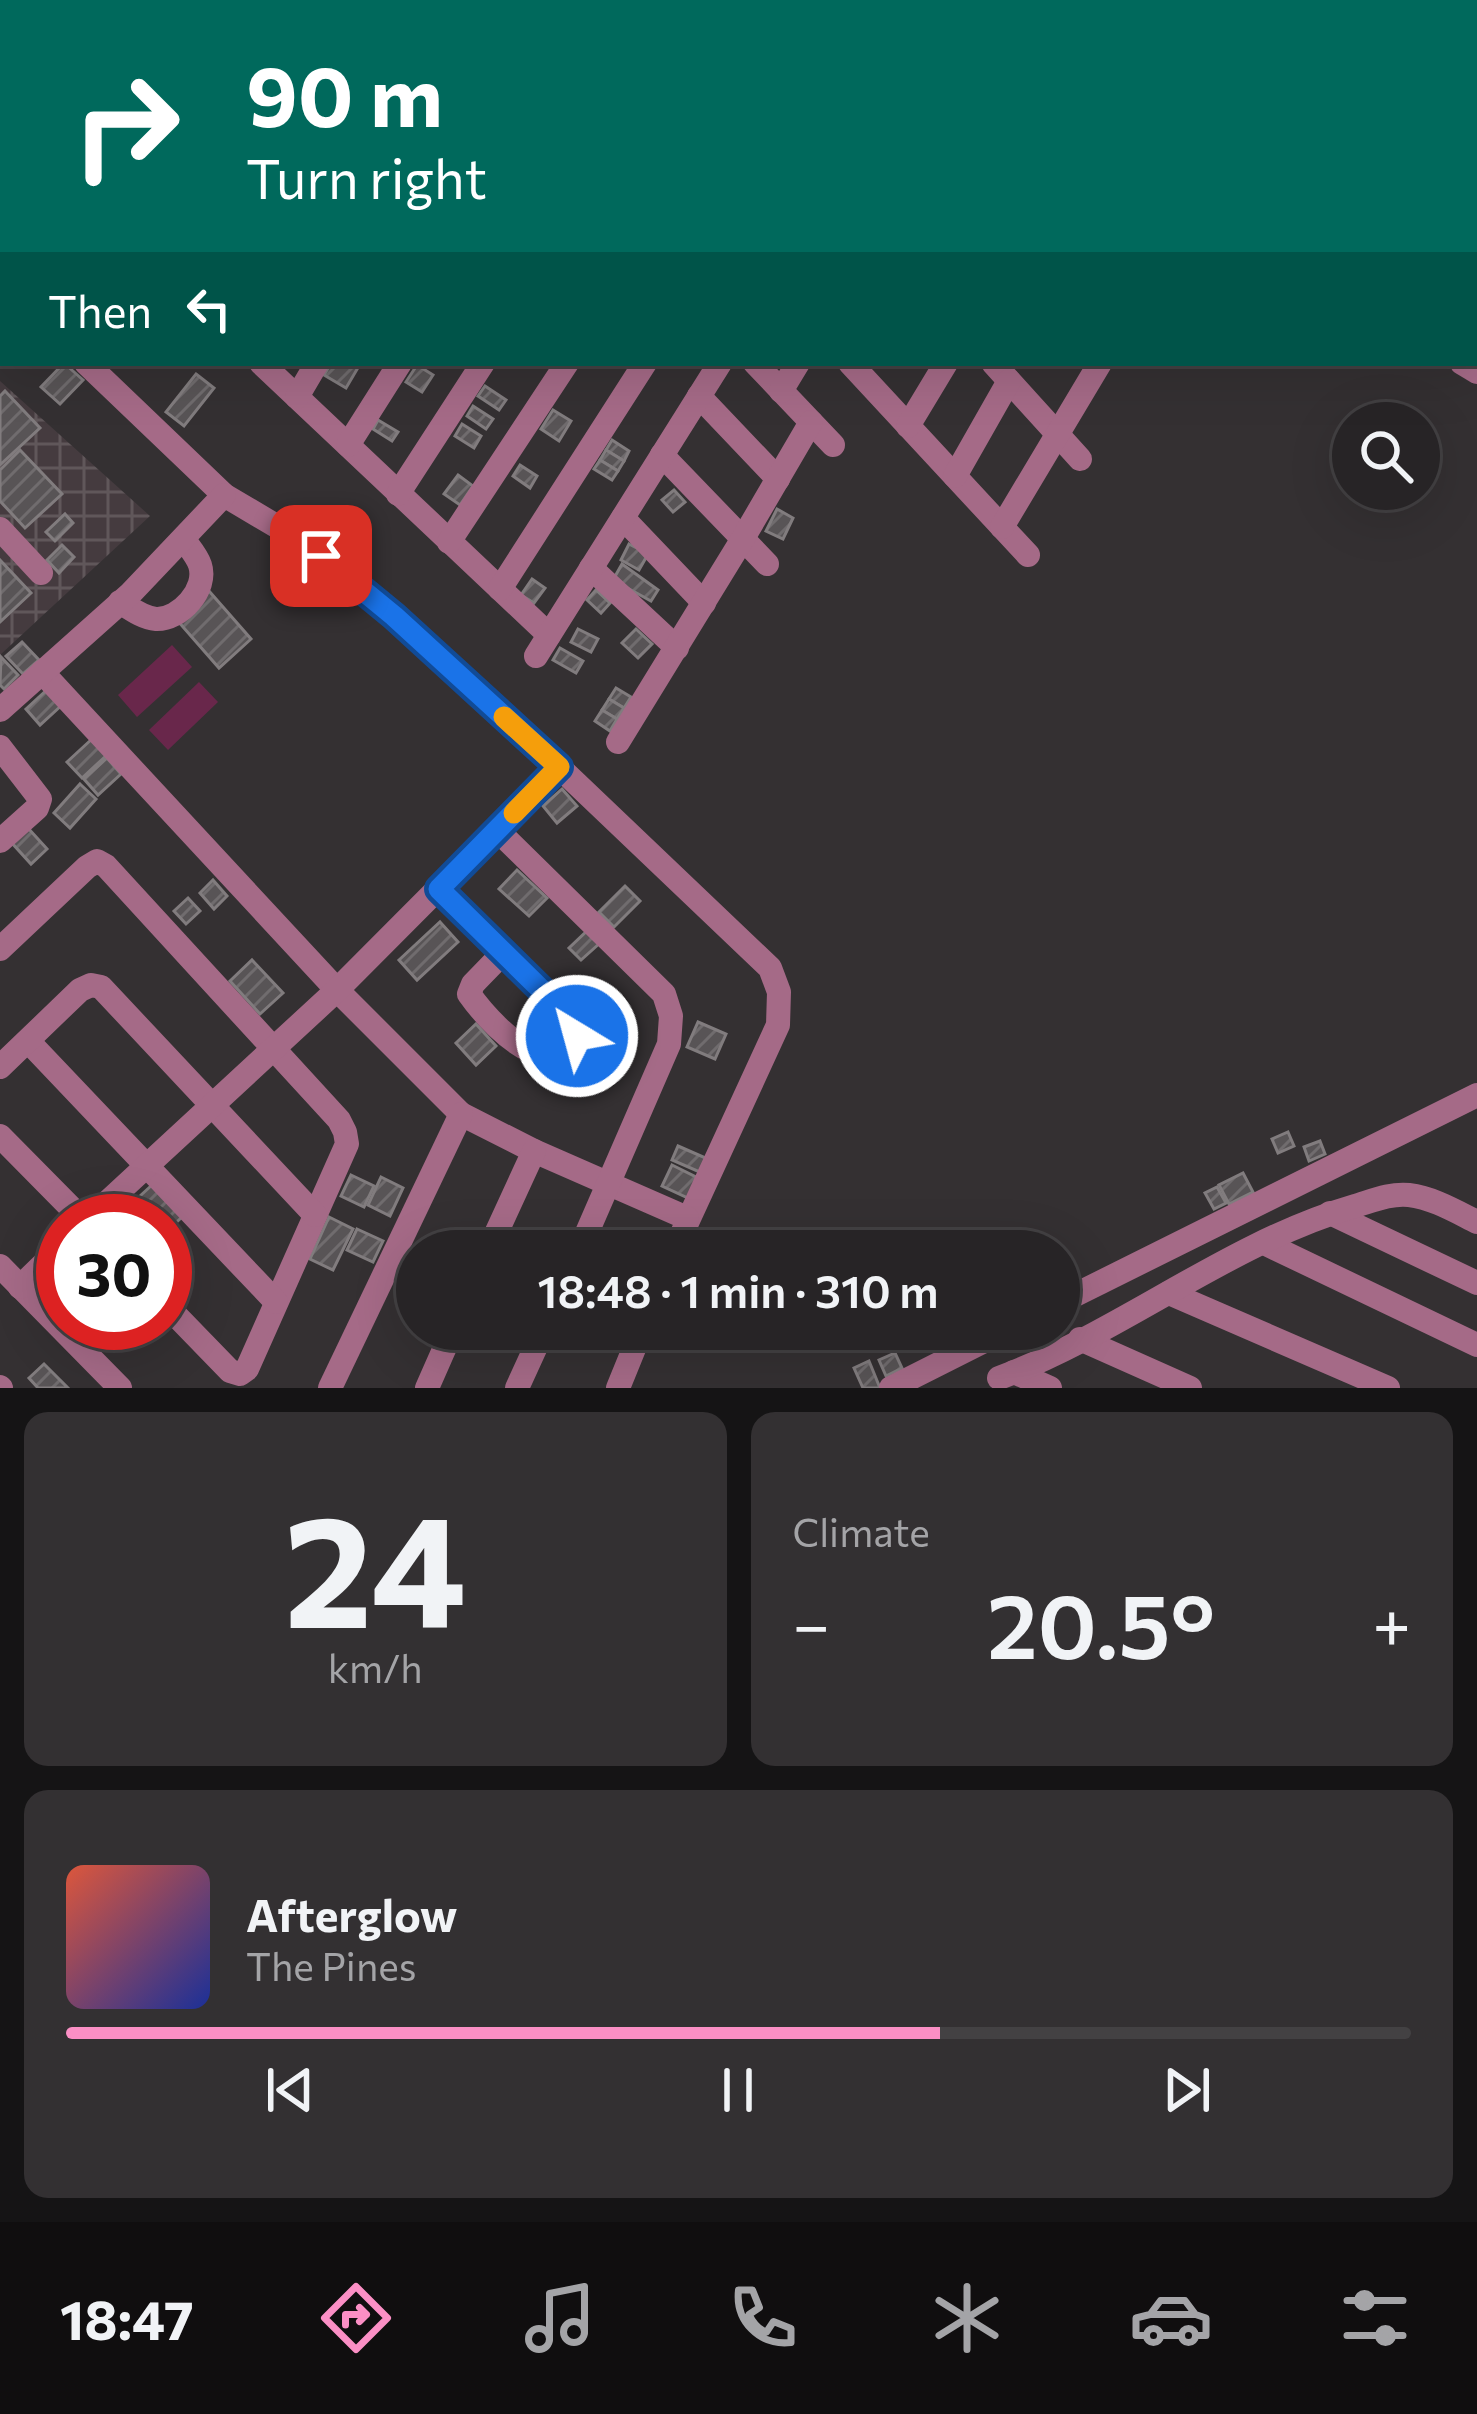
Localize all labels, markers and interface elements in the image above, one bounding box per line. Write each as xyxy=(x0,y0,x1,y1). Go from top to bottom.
text: 90 m xyxy=(246,42,443,144)
icon: right xyxy=(48,48,204,204)
text: Turn right xyxy=(246,144,487,210)
icon: left xyxy=(176,276,242,342)
text: Then xyxy=(48,282,152,337)
map controls xyxy=(1332,402,1440,510)
button: search xyxy=(1332,402,1440,510)
pin xyxy=(270,505,372,607)
icon: arrive xyxy=(288,523,354,589)
position arrow xyxy=(514,973,640,1099)
speed limit sign: 30 xyxy=(36,1194,192,1350)
text: 18:48 · 1 min · 310 m xyxy=(537,1262,939,1317)
text: 24 xyxy=(284,1469,466,1660)
text: Climate xyxy=(793,1507,930,1555)
text: 20.5° xyxy=(987,1567,1215,1678)
text: − xyxy=(793,1582,830,1663)
text: + xyxy=(1372,1582,1411,1663)
text: km/h xyxy=(328,1643,423,1691)
text: Afterglow xyxy=(246,1886,457,1941)
text: The Pines xyxy=(246,1941,417,1989)
icon: previous xyxy=(257,2057,323,2123)
icon: pause xyxy=(705,2057,771,2123)
icon: next xyxy=(1154,2057,1220,2123)
icon: directions xyxy=(314,2276,398,2360)
icon: music xyxy=(518,2276,602,2360)
icon: phone xyxy=(721,2276,805,2360)
icon: climate xyxy=(925,2276,1009,2360)
icon: car xyxy=(1129,2276,1213,2360)
icon: filters xyxy=(1333,2276,1417,2360)
text: 18:47 xyxy=(60,2285,194,2351)

